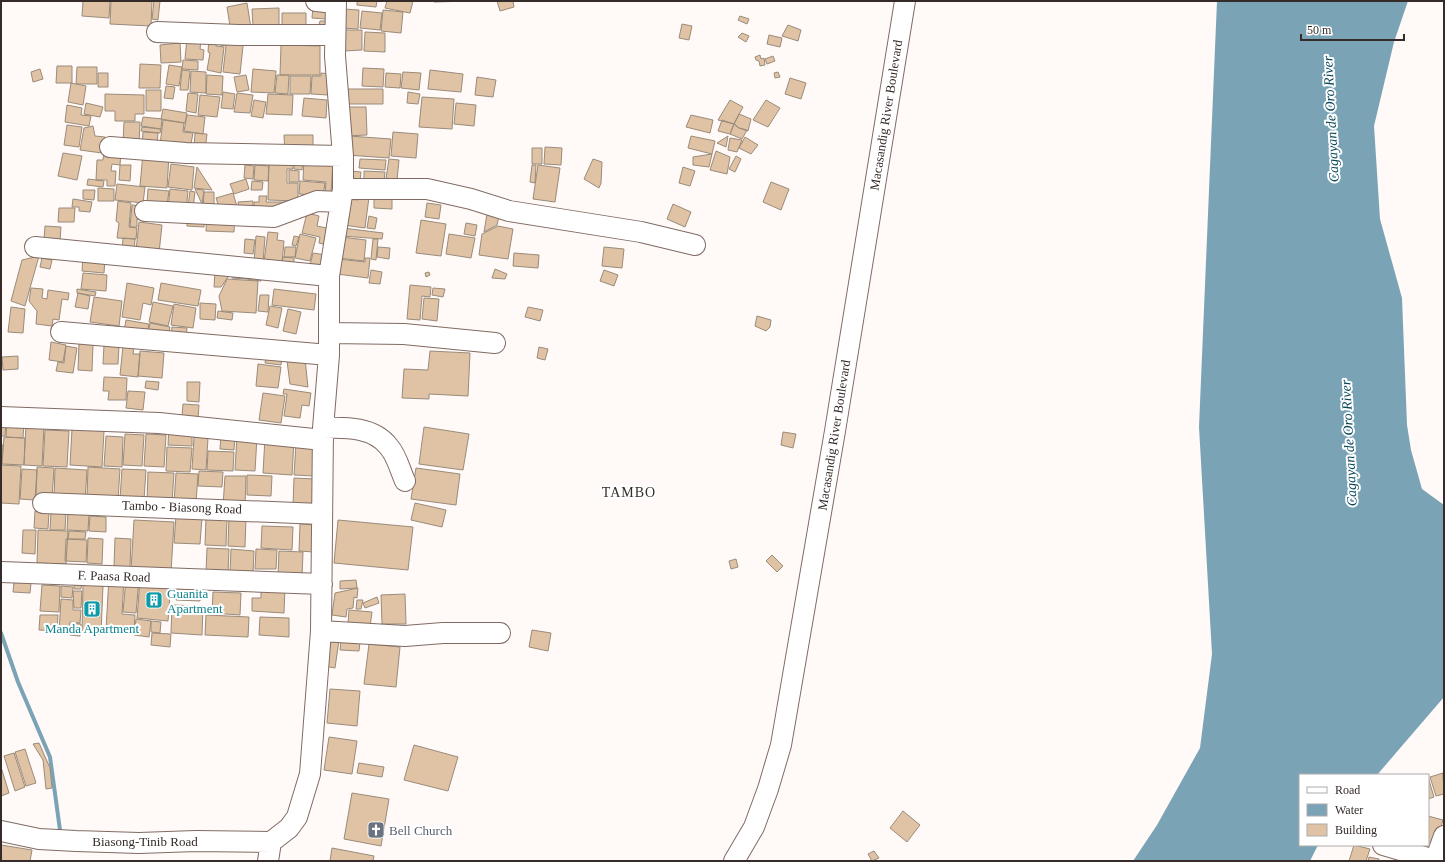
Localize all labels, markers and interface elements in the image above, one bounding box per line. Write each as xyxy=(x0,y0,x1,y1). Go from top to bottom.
scale bar xyxy=(1301,16,1404,42)
text: 50 m xyxy=(1307,23,1332,37)
street label: Macasandig River Boulevard xyxy=(867,38,905,191)
water label: Cagayan de Oro River xyxy=(1320,55,1342,183)
street label: Macasandig River Boulevard xyxy=(815,358,853,511)
water label: Cagayan de Oro River xyxy=(1338,379,1360,507)
district label: TAMBO xyxy=(602,485,656,500)
street label: Tambo - Biasong Road xyxy=(122,497,243,517)
street label: F. Paasa Road xyxy=(77,567,151,585)
place label: Guanita Apartment xyxy=(167,586,223,616)
building icon: Guanita Apartment xyxy=(144,590,164,610)
building icon: Manda Apartment xyxy=(82,599,102,619)
place label: Manda Apartment xyxy=(45,621,139,636)
legend xyxy=(1299,774,1429,846)
text: Road xyxy=(1335,783,1360,797)
text: Water xyxy=(1335,803,1363,817)
church icon: Bell Church xyxy=(366,820,386,840)
place label: Bell Church xyxy=(389,823,453,838)
text: Building xyxy=(1335,823,1377,837)
street label: Biasong-Tinib Road xyxy=(92,834,198,849)

